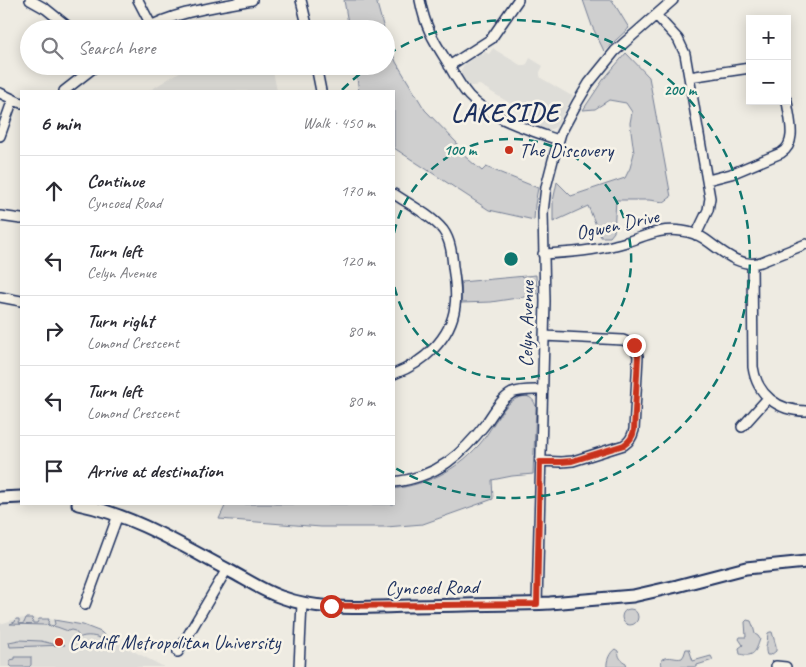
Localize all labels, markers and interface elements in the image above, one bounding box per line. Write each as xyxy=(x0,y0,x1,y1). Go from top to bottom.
map controls xyxy=(746,15,791,105)
button: + xyxy=(746,15,791,60)
search box xyxy=(20,20,395,75)
icon: search xyxy=(38,34,66,62)
text: Search here xyxy=(78,36,155,60)
button: − xyxy=(746,60,791,105)
text: 200 m xyxy=(664,81,698,100)
district label: LAKESIDE xyxy=(451,97,562,129)
text: 6 min xyxy=(40,110,81,136)
text: Walk · 450 m xyxy=(303,113,375,133)
place label: The Discovery xyxy=(519,138,615,163)
text: 100 m xyxy=(444,141,478,160)
marker: The Discovery xyxy=(503,144,515,156)
text: Continue xyxy=(87,169,144,193)
icon: ahead xyxy=(40,177,68,205)
text: 170 m xyxy=(341,181,375,201)
text: Cyncoed Road xyxy=(87,193,162,213)
street label: Ogwen Drive xyxy=(573,203,662,245)
text: Turn left xyxy=(87,239,142,263)
icon: left xyxy=(40,247,68,275)
centre of rings xyxy=(502,250,520,268)
text: 120 m xyxy=(341,251,375,271)
text: Celyn Avenue xyxy=(87,263,156,283)
street label: Celyn Avenue xyxy=(513,279,540,367)
text: Turn right xyxy=(87,309,154,333)
icon: right xyxy=(40,317,68,345)
text: 80 m xyxy=(348,321,375,341)
text: Lomond Crescent xyxy=(87,333,179,353)
route end xyxy=(623,334,646,357)
text: Turn left xyxy=(87,379,142,403)
icon: left xyxy=(40,387,68,415)
text: 80 m xyxy=(348,391,375,411)
text: Lomond Crescent xyxy=(87,403,179,423)
icon: arrive xyxy=(40,457,68,485)
text: Arrive at destination xyxy=(87,459,223,483)
street label: Cyncoed Road xyxy=(385,574,482,601)
route start xyxy=(320,595,343,618)
place label: Cardiff Metropolitan University xyxy=(69,630,281,655)
marker: Cardiff Metropolitan University xyxy=(53,636,65,648)

